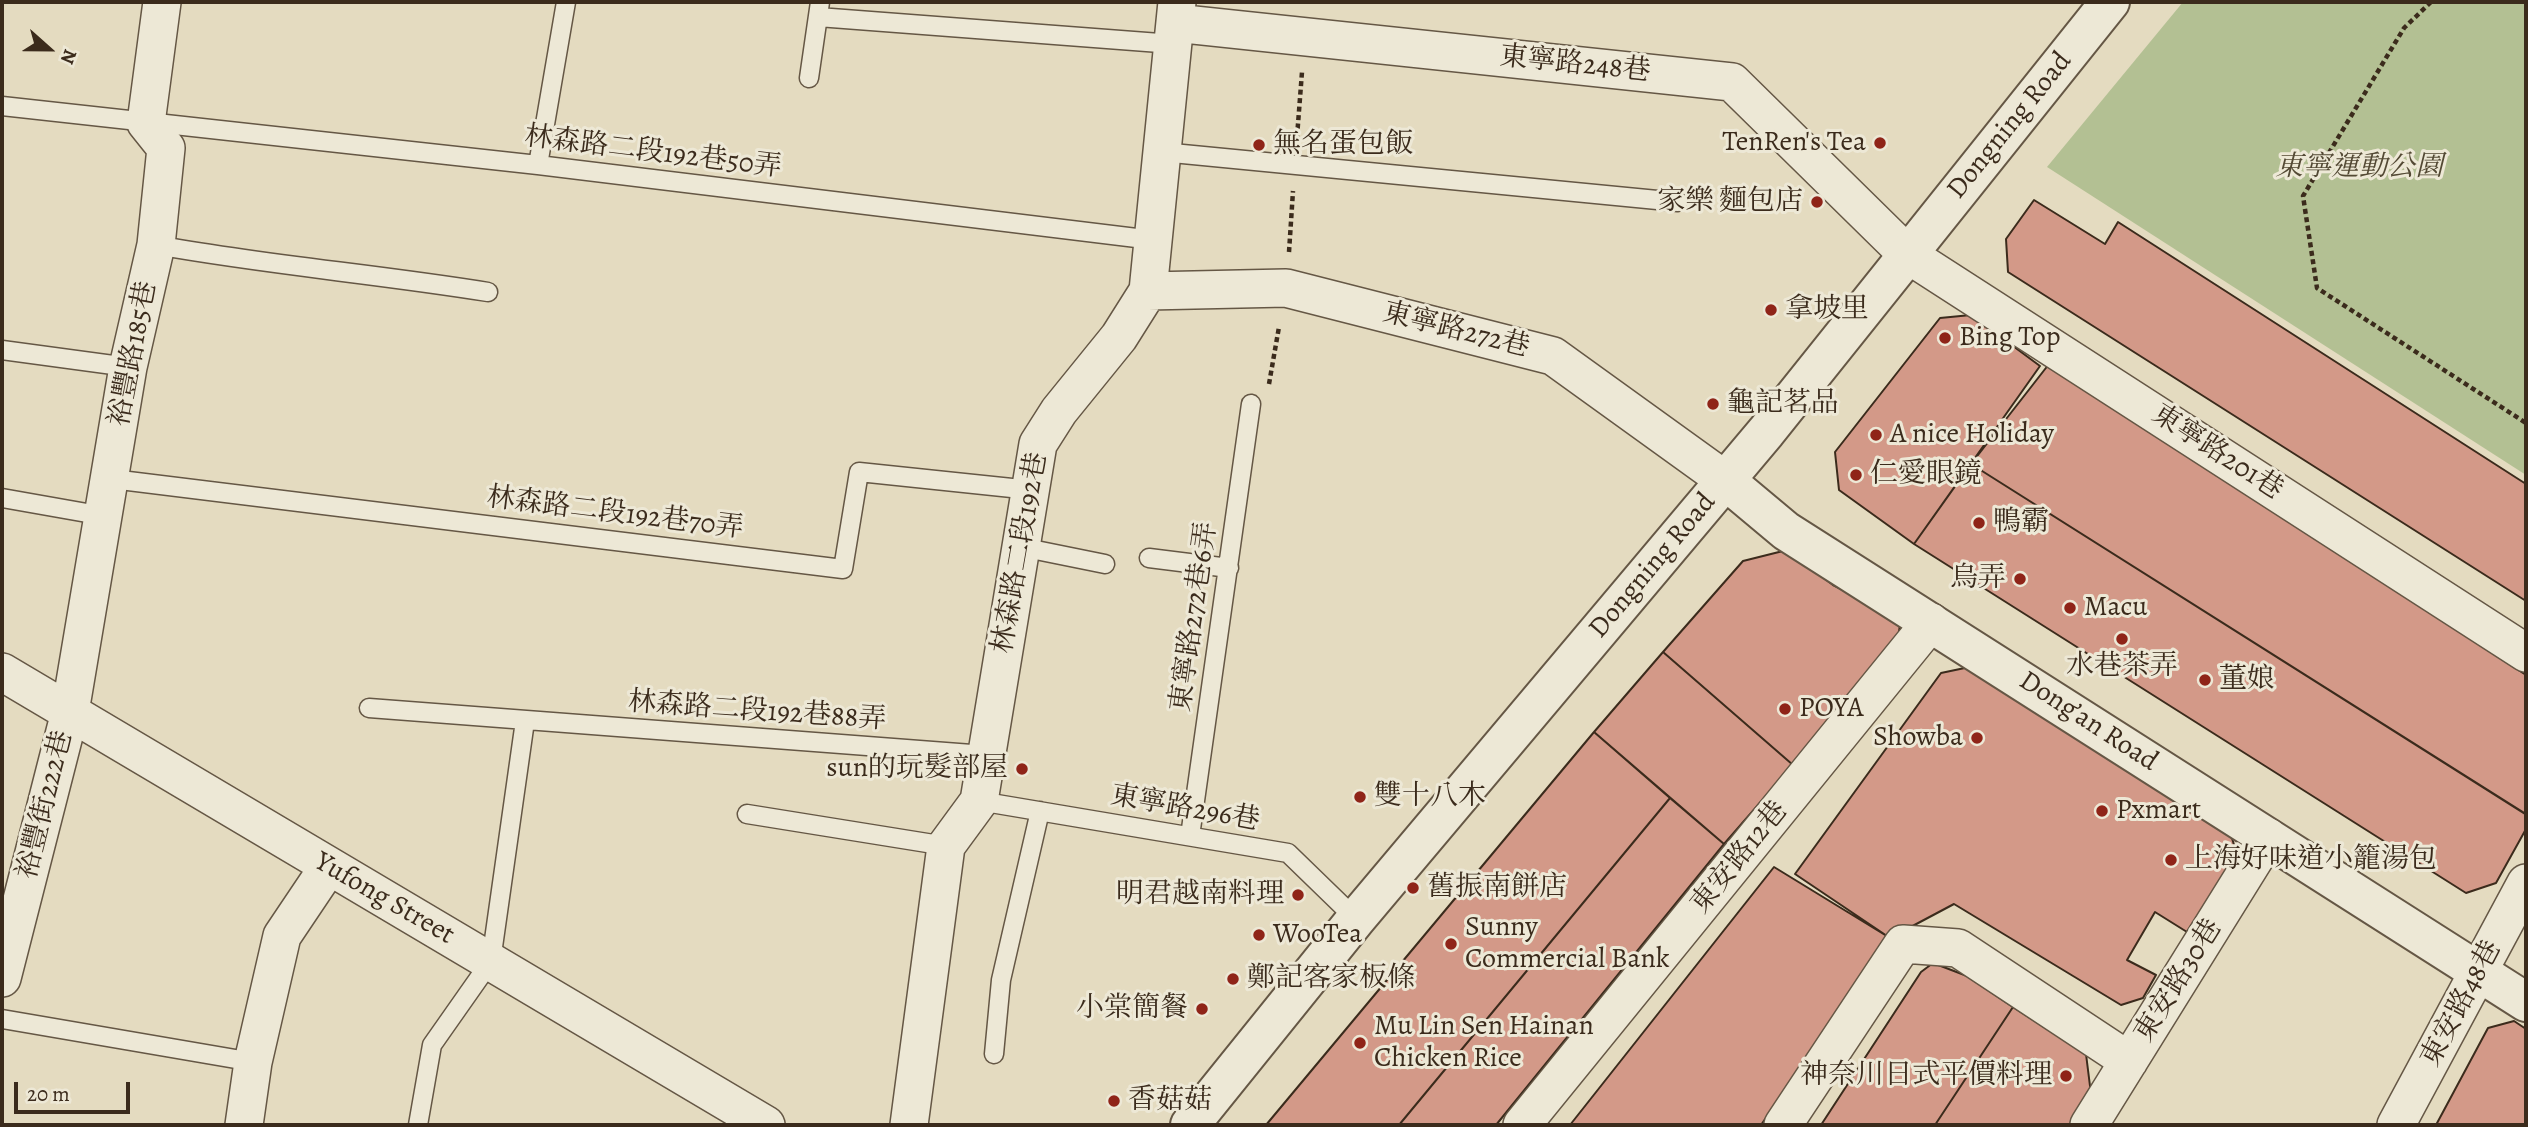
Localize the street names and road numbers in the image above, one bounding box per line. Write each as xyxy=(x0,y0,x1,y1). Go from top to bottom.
street label: 東寧路248巷 xyxy=(1498,40,1652,90)
street label: Dongning Road xyxy=(1940,46,2080,206)
street label: 林森路二段192巷50弄 xyxy=(523,121,783,185)
street label: 裕豐路185巷 xyxy=(103,279,165,429)
street label: 東寧路272巷 xyxy=(1379,297,1533,365)
street label: 東寧路201巷 xyxy=(2145,398,2289,508)
street label: 林森路二段192巷 xyxy=(987,450,1055,656)
street label: 林森路二段192巷70弄 xyxy=(485,482,745,546)
street label: Dongning Road xyxy=(1582,486,1724,646)
street label: 東寧路272巷6弄 xyxy=(1165,520,1225,714)
street label: Dong’an Road xyxy=(2012,665,2164,779)
street label: 林森路二段192巷88弄 xyxy=(627,686,887,738)
street label: 裕豐街222巷 xyxy=(11,727,81,883)
street label: 東寧路296巷 xyxy=(1108,779,1262,839)
street label: 東安路12巷 xyxy=(1685,795,1795,921)
street label: Yufong Street xyxy=(308,845,460,953)
street label: 東安路30巷 xyxy=(2128,913,2230,1049)
street label: 東安路48巷 xyxy=(2415,935,2509,1073)

